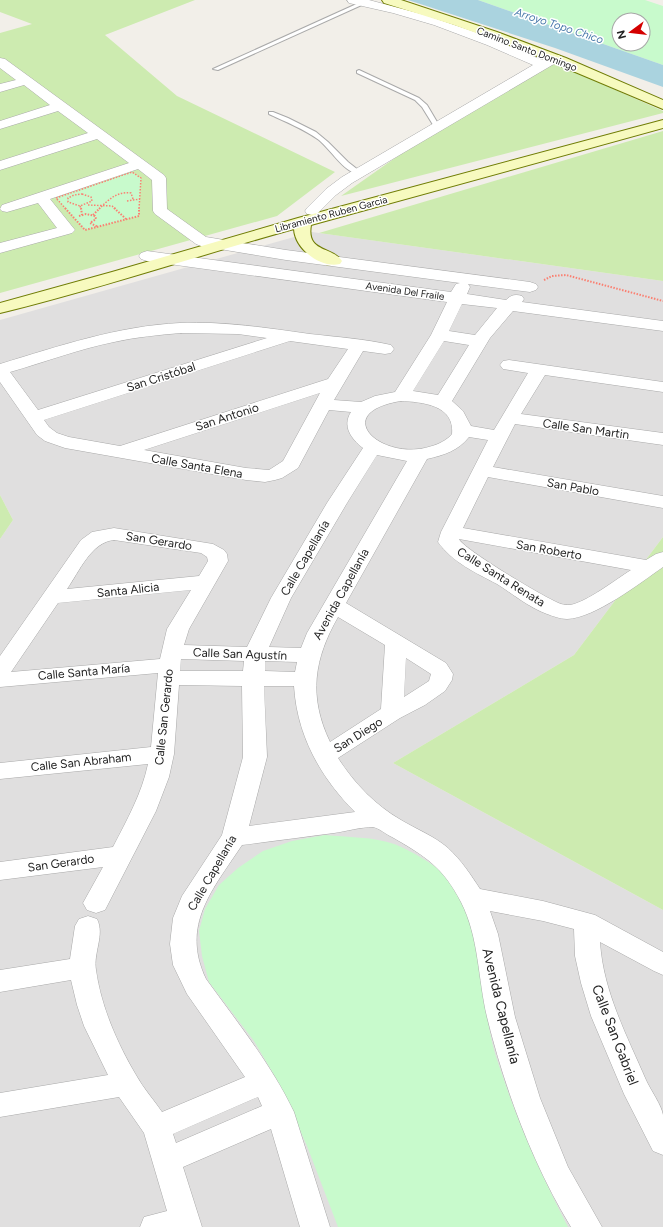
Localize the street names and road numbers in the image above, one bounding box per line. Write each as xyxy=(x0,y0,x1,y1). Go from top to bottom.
street label: Camino Santo Domingo xyxy=(475,24,579,74)
street label: Libramiento Ruben Garcia xyxy=(273,193,389,235)
street label: Avenida Del Fraile xyxy=(365,279,446,303)
street label: San Cristóbal xyxy=(125,359,197,395)
street label: San Antonio xyxy=(194,400,261,434)
street label: Calle San Martin xyxy=(542,416,630,442)
street label: Calle Santa Elena xyxy=(150,451,244,481)
street label: San Pablo xyxy=(546,476,600,498)
street label: Calle Capellanía xyxy=(278,518,332,598)
street label: San Gerardo xyxy=(125,529,193,553)
street label: San Roberto xyxy=(515,537,583,563)
street label: Calle Santa Renata xyxy=(455,544,547,610)
street label: Avenida Capellanía xyxy=(310,546,372,642)
street label: Santa Alicia xyxy=(96,580,160,600)
street label: Calle San Agustín xyxy=(193,645,288,663)
street label: Calle Santa María xyxy=(37,661,131,683)
street label: Calle San Gerardo xyxy=(152,668,176,766)
street label: San Diego xyxy=(331,715,385,755)
street label: Calle San Abraham xyxy=(30,750,132,774)
street label: Calle Capellanía xyxy=(185,833,239,913)
street label: San Gerardo xyxy=(27,851,95,875)
street label: Avenida Capellanía xyxy=(478,946,524,1066)
street label: Calle San Gabriel xyxy=(588,982,642,1088)

